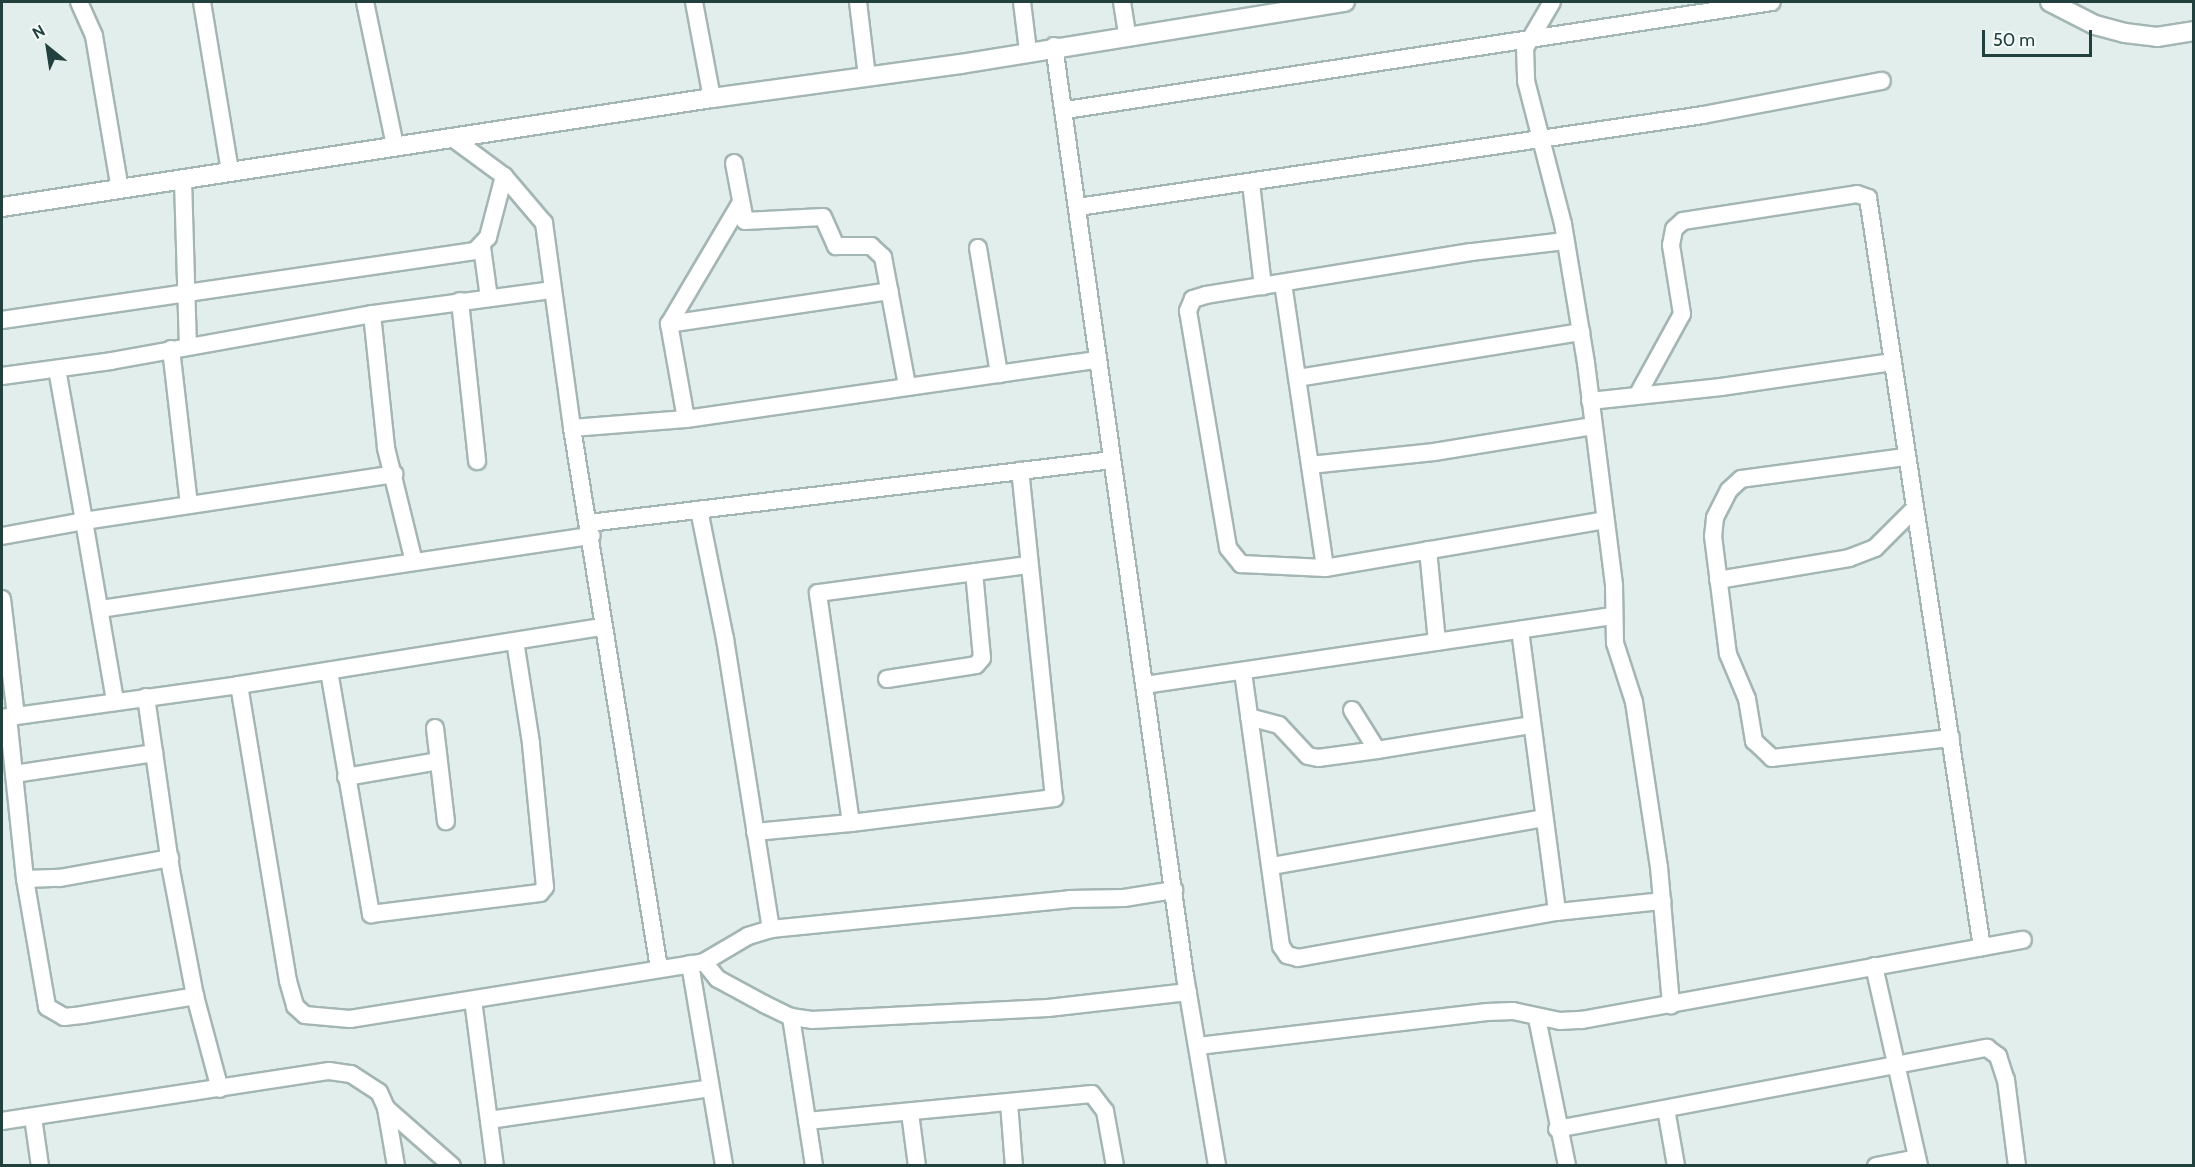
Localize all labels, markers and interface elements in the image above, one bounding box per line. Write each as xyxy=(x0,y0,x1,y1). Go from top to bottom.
north arrow xyxy=(18,18,78,78)
scale bar xyxy=(1985,18,2094,56)
text: N xyxy=(29,21,48,43)
text: 50 m xyxy=(1993,29,2035,51)

